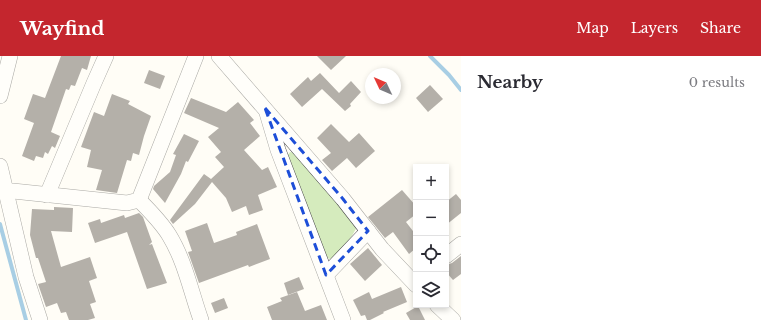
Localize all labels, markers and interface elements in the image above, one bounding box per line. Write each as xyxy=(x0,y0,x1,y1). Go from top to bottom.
text: Wayfind xyxy=(20,17,105,40)
text: Map xyxy=(576,19,609,37)
text: Layers xyxy=(631,19,678,37)
text: Share xyxy=(700,19,741,37)
north arrow xyxy=(365,68,401,104)
text: Nearby xyxy=(477,72,543,93)
text: 0 results xyxy=(689,74,745,91)
map controls xyxy=(413,164,449,308)
button: + xyxy=(413,164,449,200)
button: − xyxy=(413,200,449,236)
button: locate xyxy=(413,236,449,272)
button: layers xyxy=(413,272,449,308)

